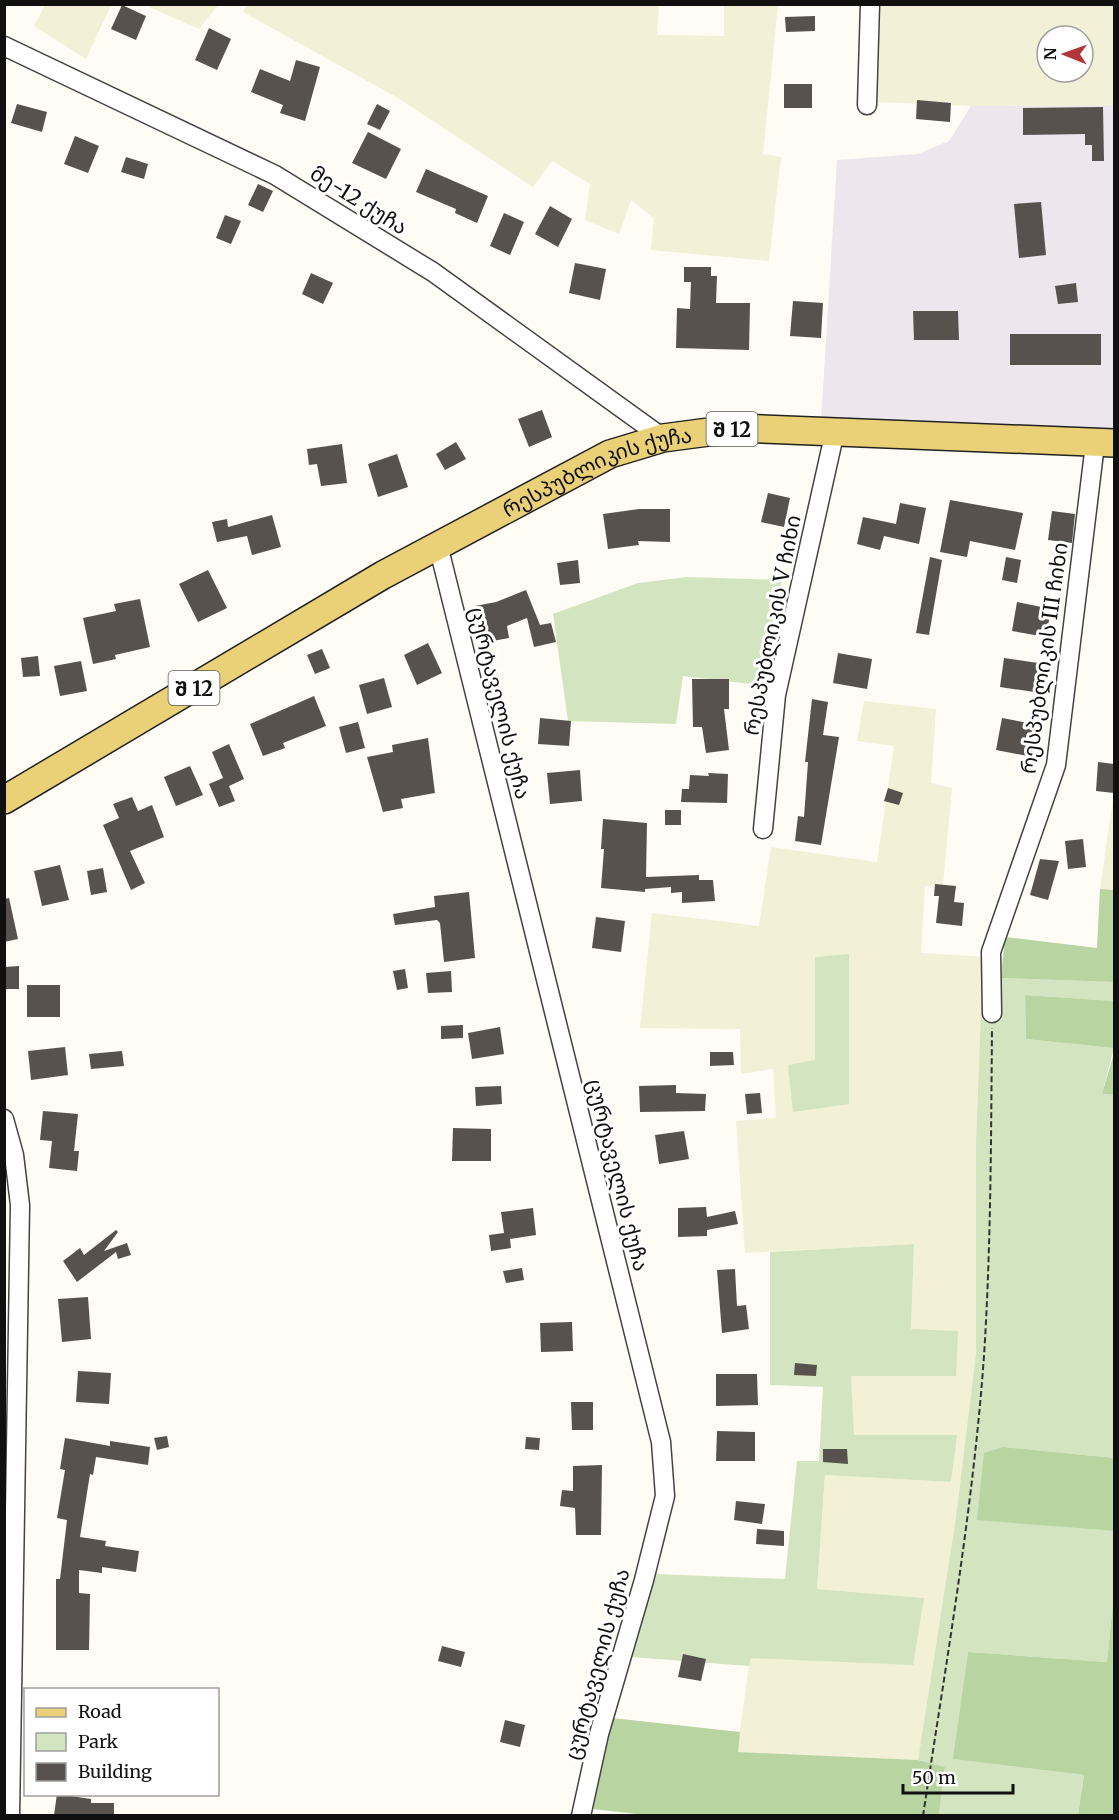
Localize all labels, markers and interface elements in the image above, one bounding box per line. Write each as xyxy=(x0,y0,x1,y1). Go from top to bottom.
north arrow xyxy=(1035,24,1095,84)
text: N xyxy=(1040,47,1060,60)
street label: მე-12 ქუჩა xyxy=(305,159,413,241)
road number: შ 12 xyxy=(706,412,758,446)
street label: რესპუბლიკის ქუჩა xyxy=(497,421,694,523)
street label: რესპუბლიკის V ჩიხი xyxy=(737,513,807,737)
street label: რესპუბლიკის III ჩიხი xyxy=(1014,541,1074,775)
street label: ცურტაველის ქუჩა xyxy=(463,604,537,802)
road number: შ 12 xyxy=(168,671,220,705)
street label: ცურტაველის ქუჩა xyxy=(581,1076,655,1274)
street label: ცურტაველის ქუჩა xyxy=(558,1565,636,1763)
legend xyxy=(24,1688,219,1796)
text: Road xyxy=(78,1700,122,1723)
text: Park xyxy=(78,1730,119,1753)
scale bar xyxy=(903,1757,1012,1795)
text: Building xyxy=(78,1760,152,1783)
text: 50 m xyxy=(912,1766,956,1789)

